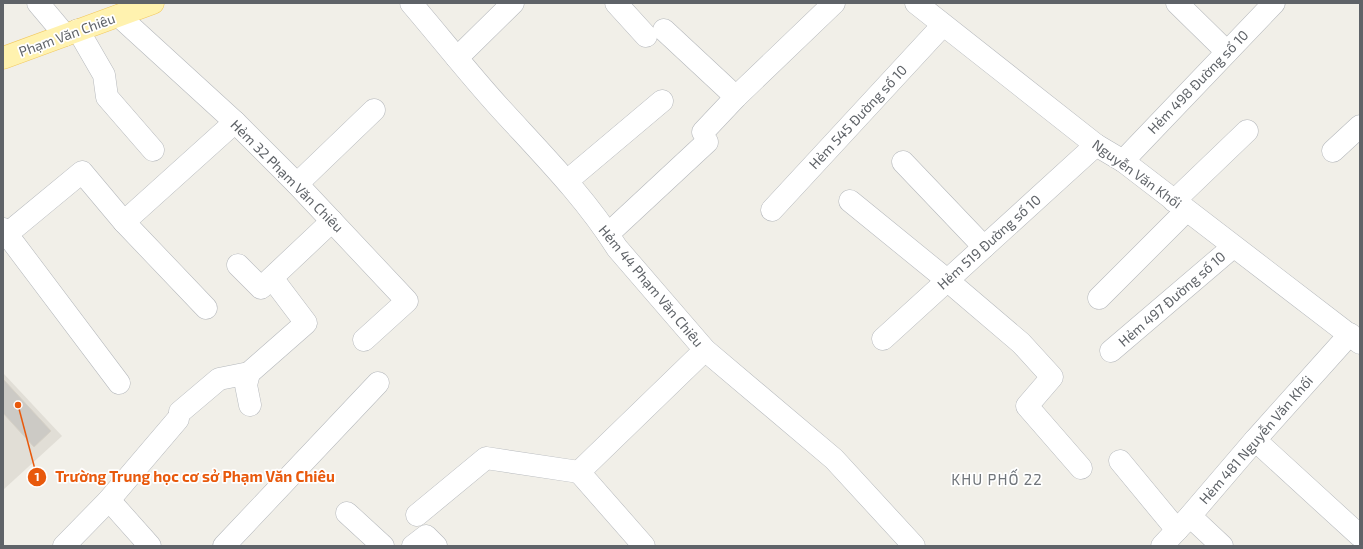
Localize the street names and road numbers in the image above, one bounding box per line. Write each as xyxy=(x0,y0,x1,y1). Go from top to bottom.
street label: Phạm Văn Chiêu xyxy=(16,9,117,60)
street label: Hẻm 498 Đường số 10 xyxy=(1144,26,1252,137)
street label: Hẻm 545 Đường số 10 xyxy=(805,61,910,172)
street label: Hẻm 32 Phạm Văn Chiêu xyxy=(227,116,347,236)
street label: Nguyễn Văn Khối xyxy=(1089,135,1185,212)
street label: Hẻm 519 Đường số 10 xyxy=(933,191,1044,293)
street label: Hẻm 44 Phạm Văn Chiêu xyxy=(595,221,707,350)
street label: Hẻm 497 Đường số 10 xyxy=(1115,248,1229,350)
street label: Hẻm 481 Nguyễn Văn Khối xyxy=(1195,372,1316,507)

